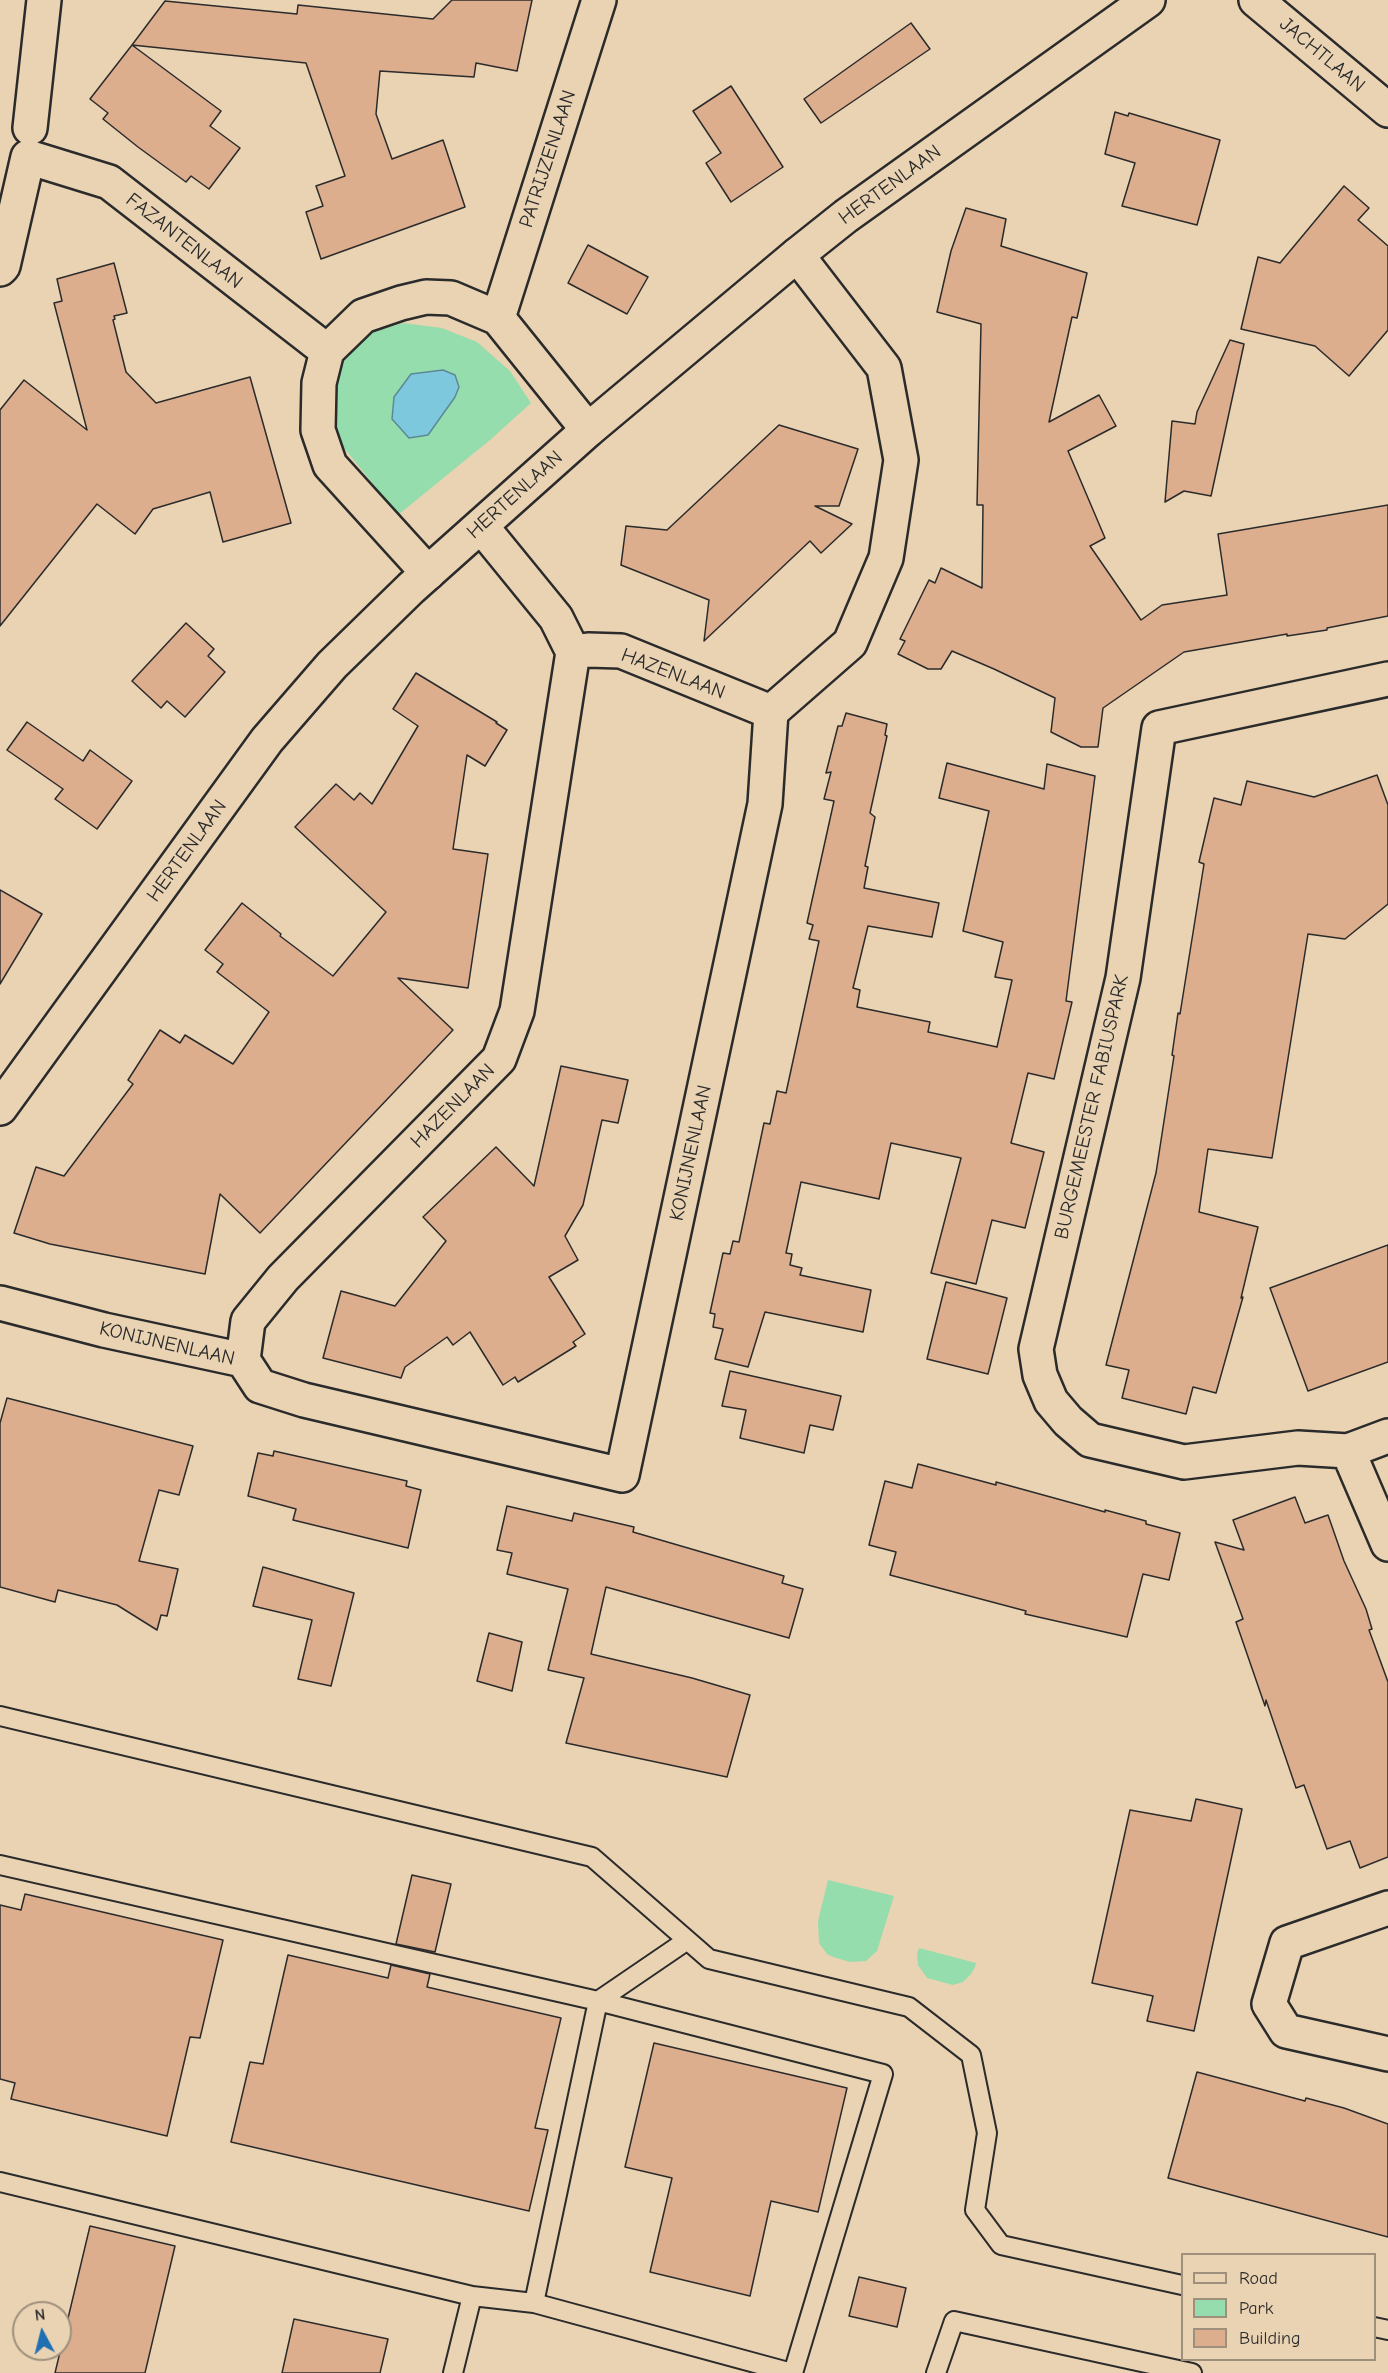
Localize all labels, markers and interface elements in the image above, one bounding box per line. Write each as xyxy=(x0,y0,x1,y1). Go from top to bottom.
street label: JACHTLAAN xyxy=(1274,12,1370,98)
street label: PATRIJZENLAAN xyxy=(514,87,582,231)
street label: HERTENLAAN xyxy=(834,140,946,230)
street label: FAZANTENLAAN xyxy=(121,188,247,294)
street label: HERTENLAAN xyxy=(462,446,568,544)
street label: HAZENLAAN xyxy=(618,643,728,705)
street label: HERTENLAAN xyxy=(142,795,232,907)
street label: BURGEMEESTER FABIUSPARK xyxy=(1050,972,1134,1242)
street label: HAZENLAAN xyxy=(406,1059,500,1153)
street label: KONIJNENLAAN xyxy=(665,1083,717,1223)
street label: KONIJNENLAAN xyxy=(97,1317,237,1371)
legend xyxy=(1181,2253,1376,2361)
text: Road xyxy=(1239,2268,1278,2289)
text: Park xyxy=(1239,2298,1273,2319)
north arrow xyxy=(12,2301,72,2361)
text: N xyxy=(34,2306,46,2325)
text: Building xyxy=(1239,2328,1301,2349)

